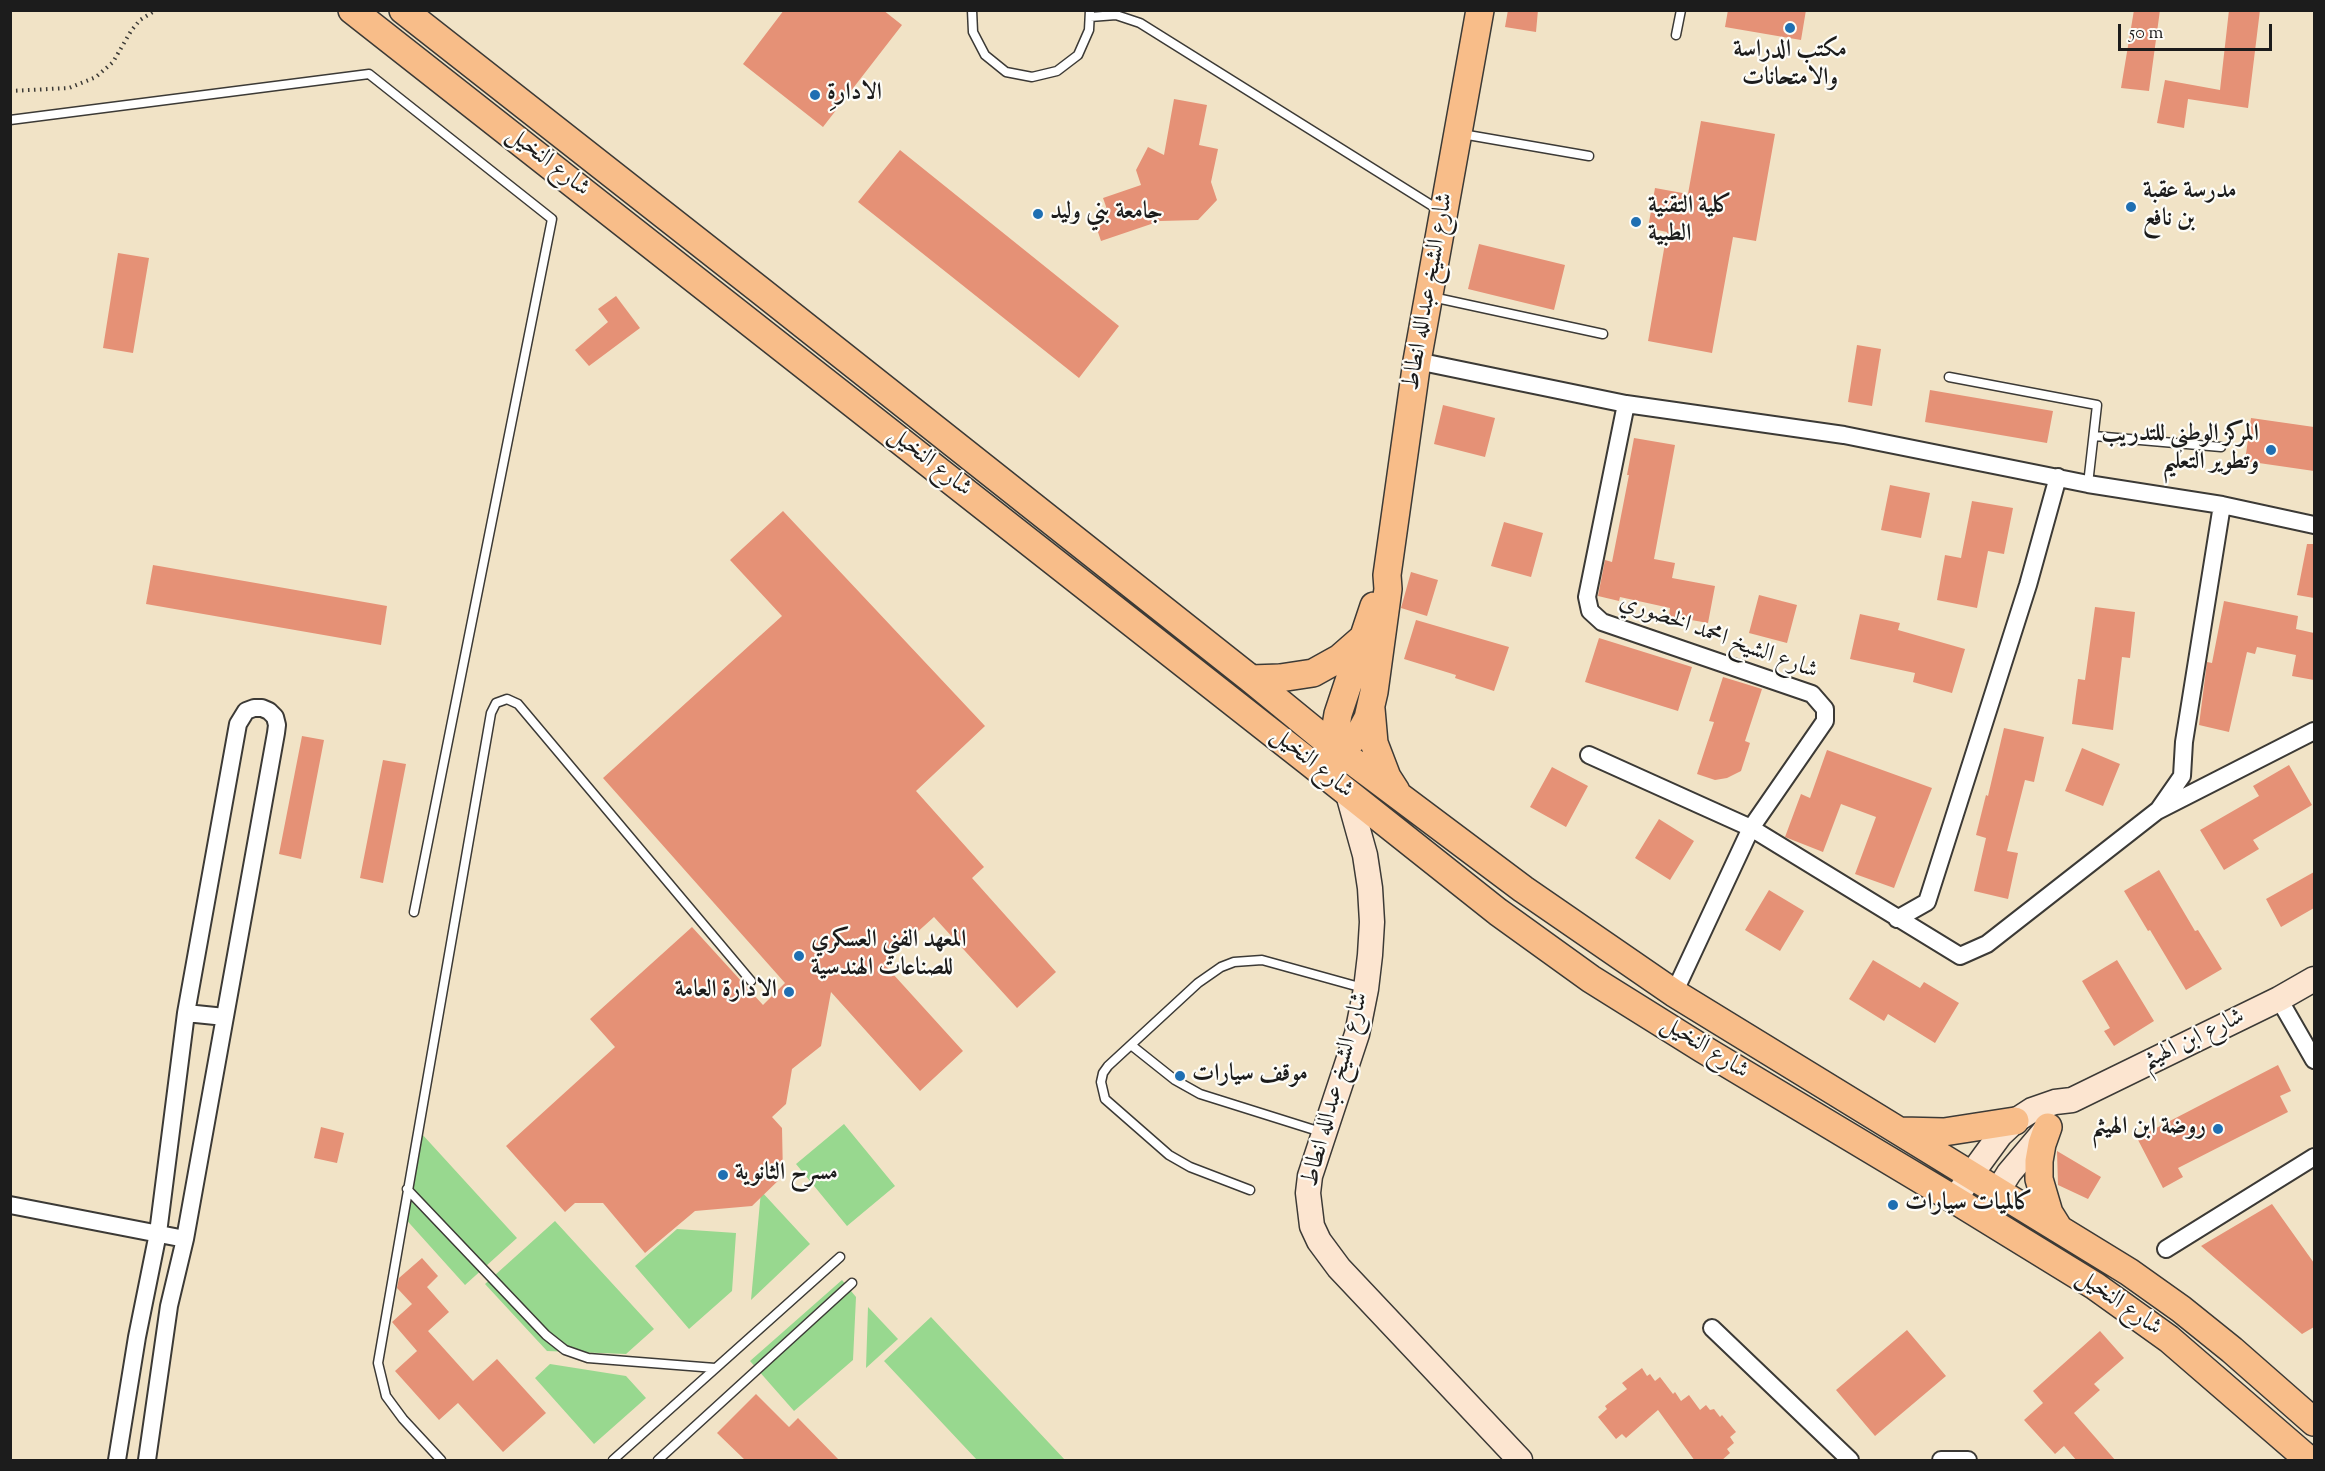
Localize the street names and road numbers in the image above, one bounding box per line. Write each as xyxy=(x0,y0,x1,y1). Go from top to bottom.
street label: شارع النخيل xyxy=(500,121,594,205)
street label: شارع الشيخ عبدالله انطاط xyxy=(1398,191,1462,393)
street label: شارع النخيل xyxy=(882,421,976,505)
street label: شارع الشيخ امحمد الخضوري xyxy=(1615,589,1821,687)
street label: شارع النخيل xyxy=(1264,722,1358,806)
street label: شارع الشيخ عبدالله انطاط xyxy=(1297,990,1377,1190)
street label: شارع ابن الهيثم xyxy=(2138,1004,2250,1078)
street label: شارع النخيل xyxy=(1655,1011,1753,1087)
street label: شارع النخيل xyxy=(2070,1264,2166,1344)

